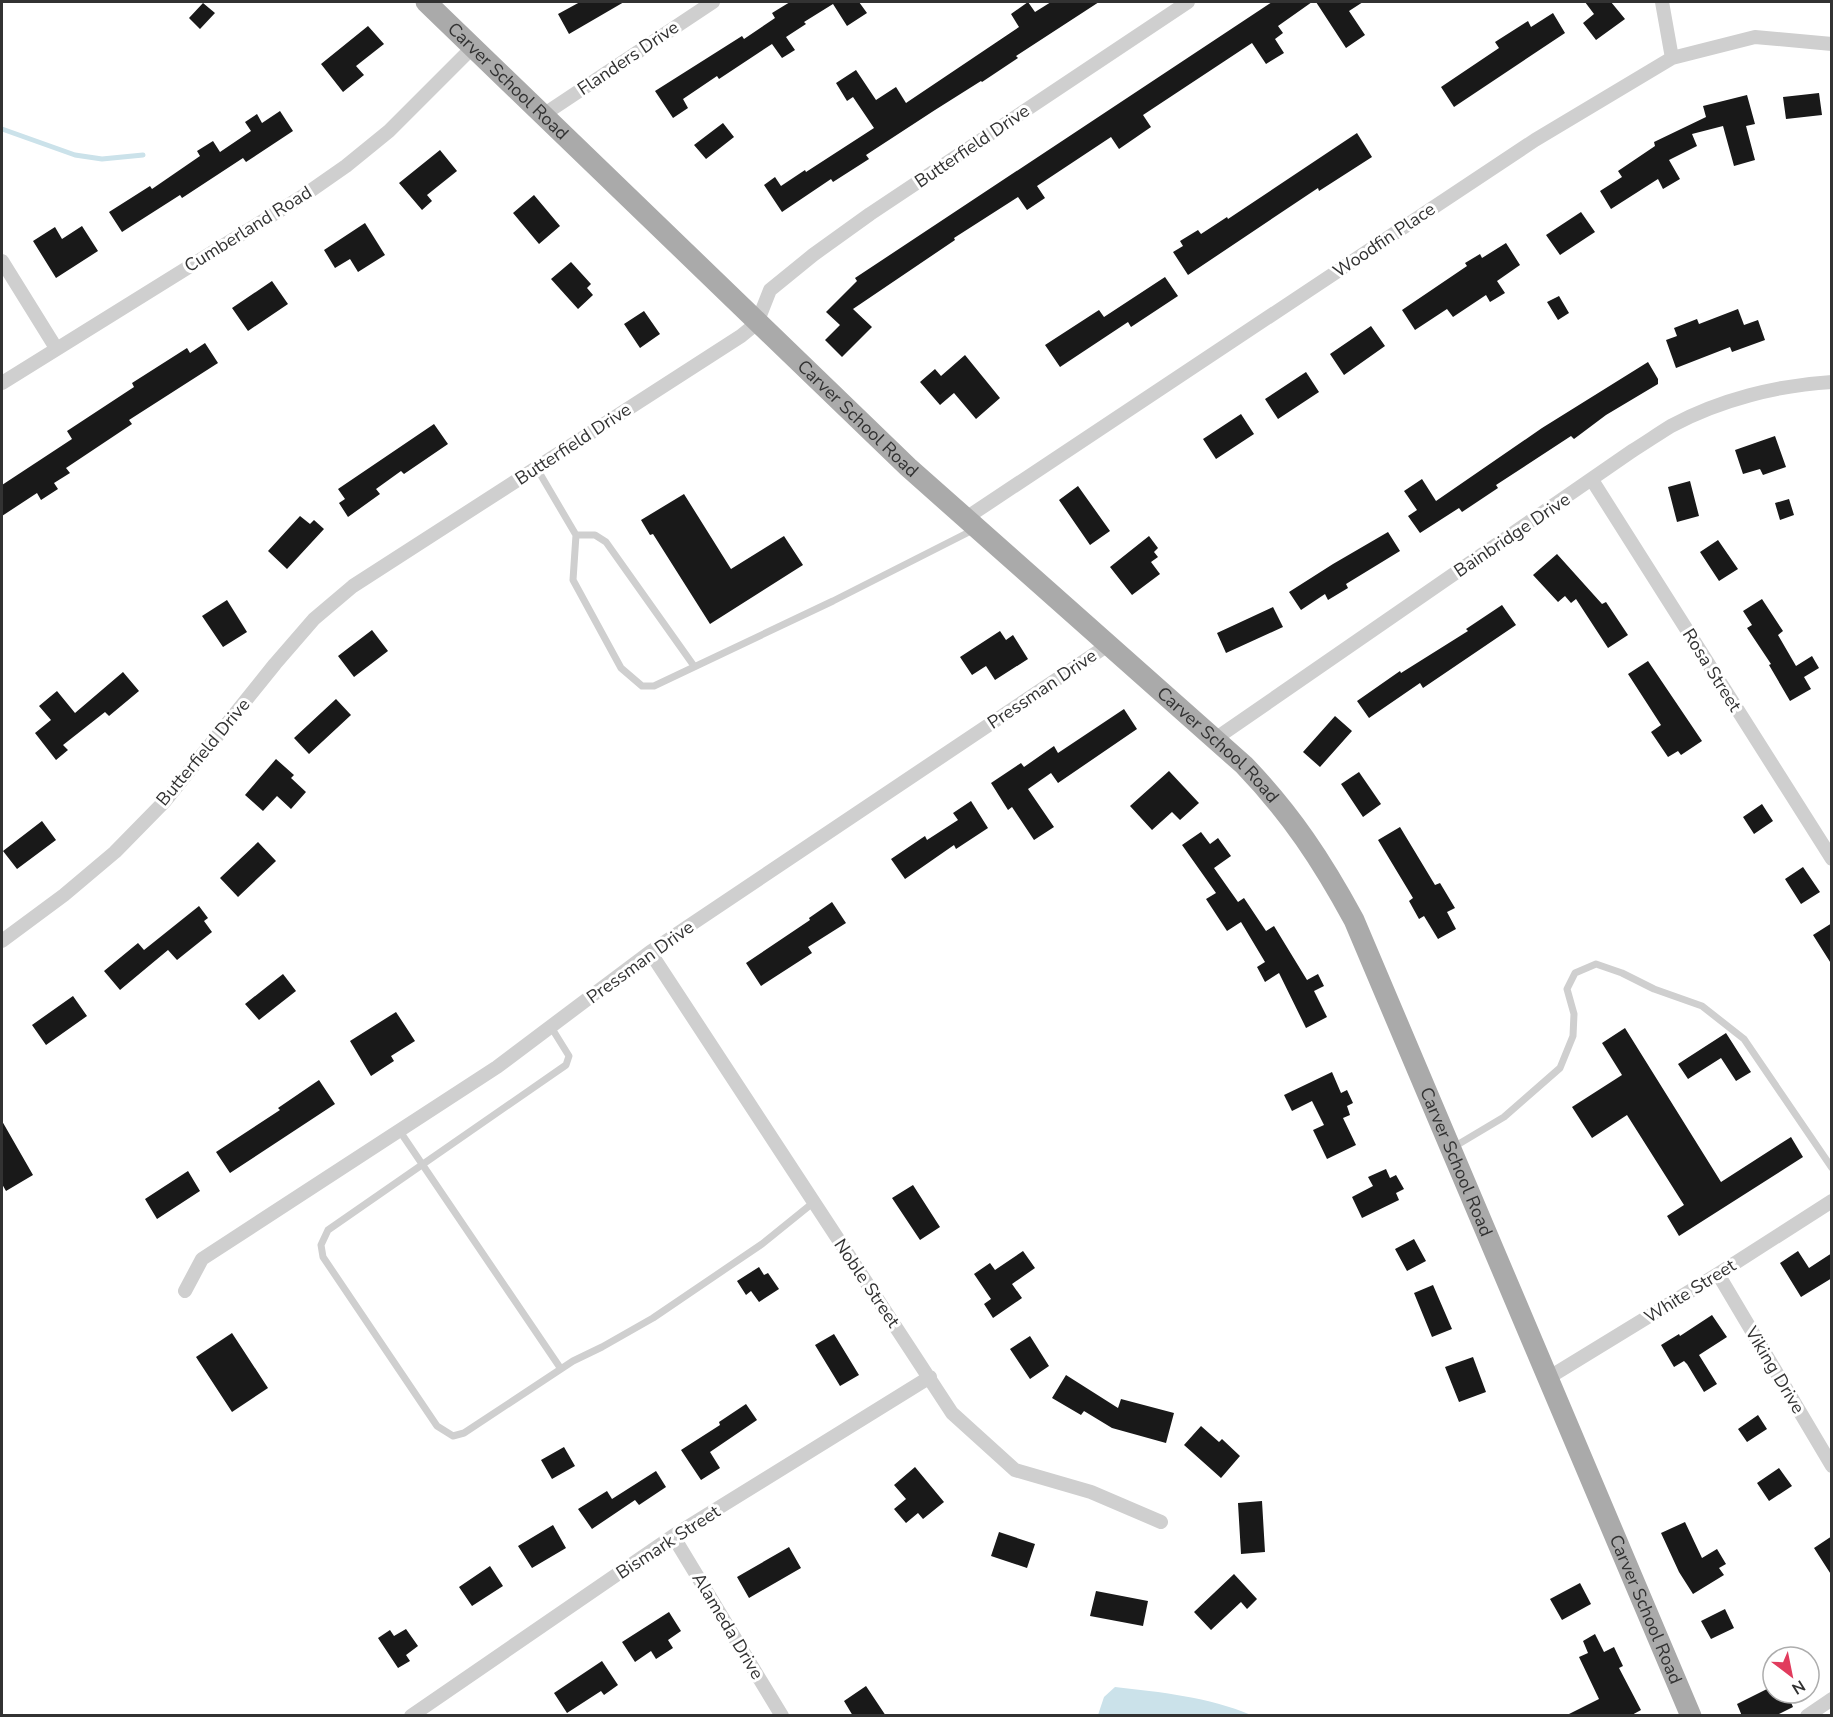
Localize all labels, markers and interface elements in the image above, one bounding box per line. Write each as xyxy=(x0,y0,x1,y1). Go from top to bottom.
street label: Flanders Drive xyxy=(573,15,683,101)
street label: Carver School Road xyxy=(442,17,574,145)
street label: Butterfield Drive xyxy=(910,99,1034,193)
street label: Cumberland Road xyxy=(180,180,316,278)
street label: Woodfin Place xyxy=(1328,197,1440,283)
street label: Carver School Road xyxy=(792,354,924,483)
street label: Butterfield Drive xyxy=(510,398,636,490)
street label: Bainbridge Drive xyxy=(1449,487,1575,583)
street label: Rosa Street xyxy=(1677,624,1747,717)
street label: Pressman Drive xyxy=(983,644,1101,734)
street label: Carver School Road xyxy=(1152,681,1285,808)
street label: Butterfield Drive xyxy=(151,693,255,811)
street label: Pressman Drive xyxy=(582,915,698,1009)
street label: Carver School Road xyxy=(1414,1083,1499,1240)
street label: Noble Street xyxy=(828,1234,906,1333)
street label: White Street xyxy=(1640,1253,1741,1329)
street label: Viking Drive xyxy=(1739,1321,1810,1418)
street label: Bismark Street xyxy=(612,1499,725,1585)
street label: Carver School Road xyxy=(1604,1531,1688,1687)
street label: Alameda Drive xyxy=(687,1568,769,1684)
north arrow xyxy=(1761,1645,1821,1705)
text: N xyxy=(1788,1674,1809,1699)

